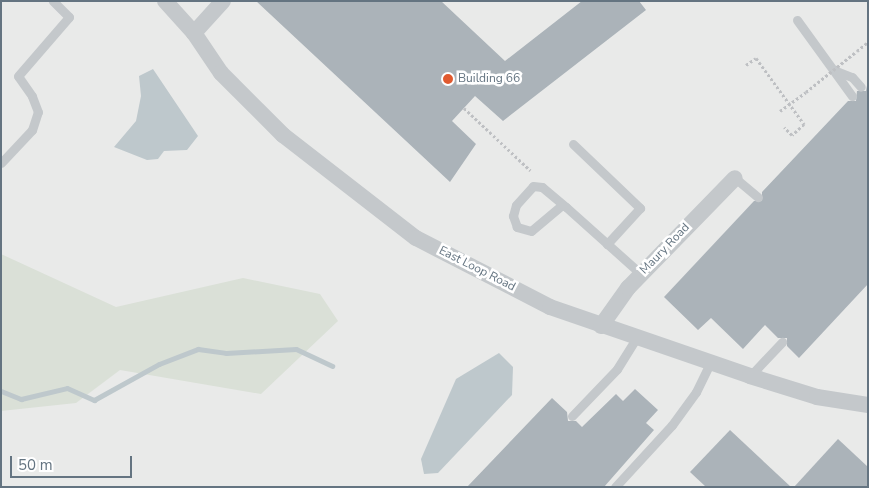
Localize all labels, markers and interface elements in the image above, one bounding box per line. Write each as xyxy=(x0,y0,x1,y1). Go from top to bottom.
place label: Building 66 xyxy=(458,72,520,86)
marker: Building 66 xyxy=(442,73,454,85)
street label: Maury Road xyxy=(637,221,693,277)
street label: East Loop Road xyxy=(436,244,518,294)
scale bar xyxy=(12,446,135,478)
text: 50 m xyxy=(18,455,53,475)

